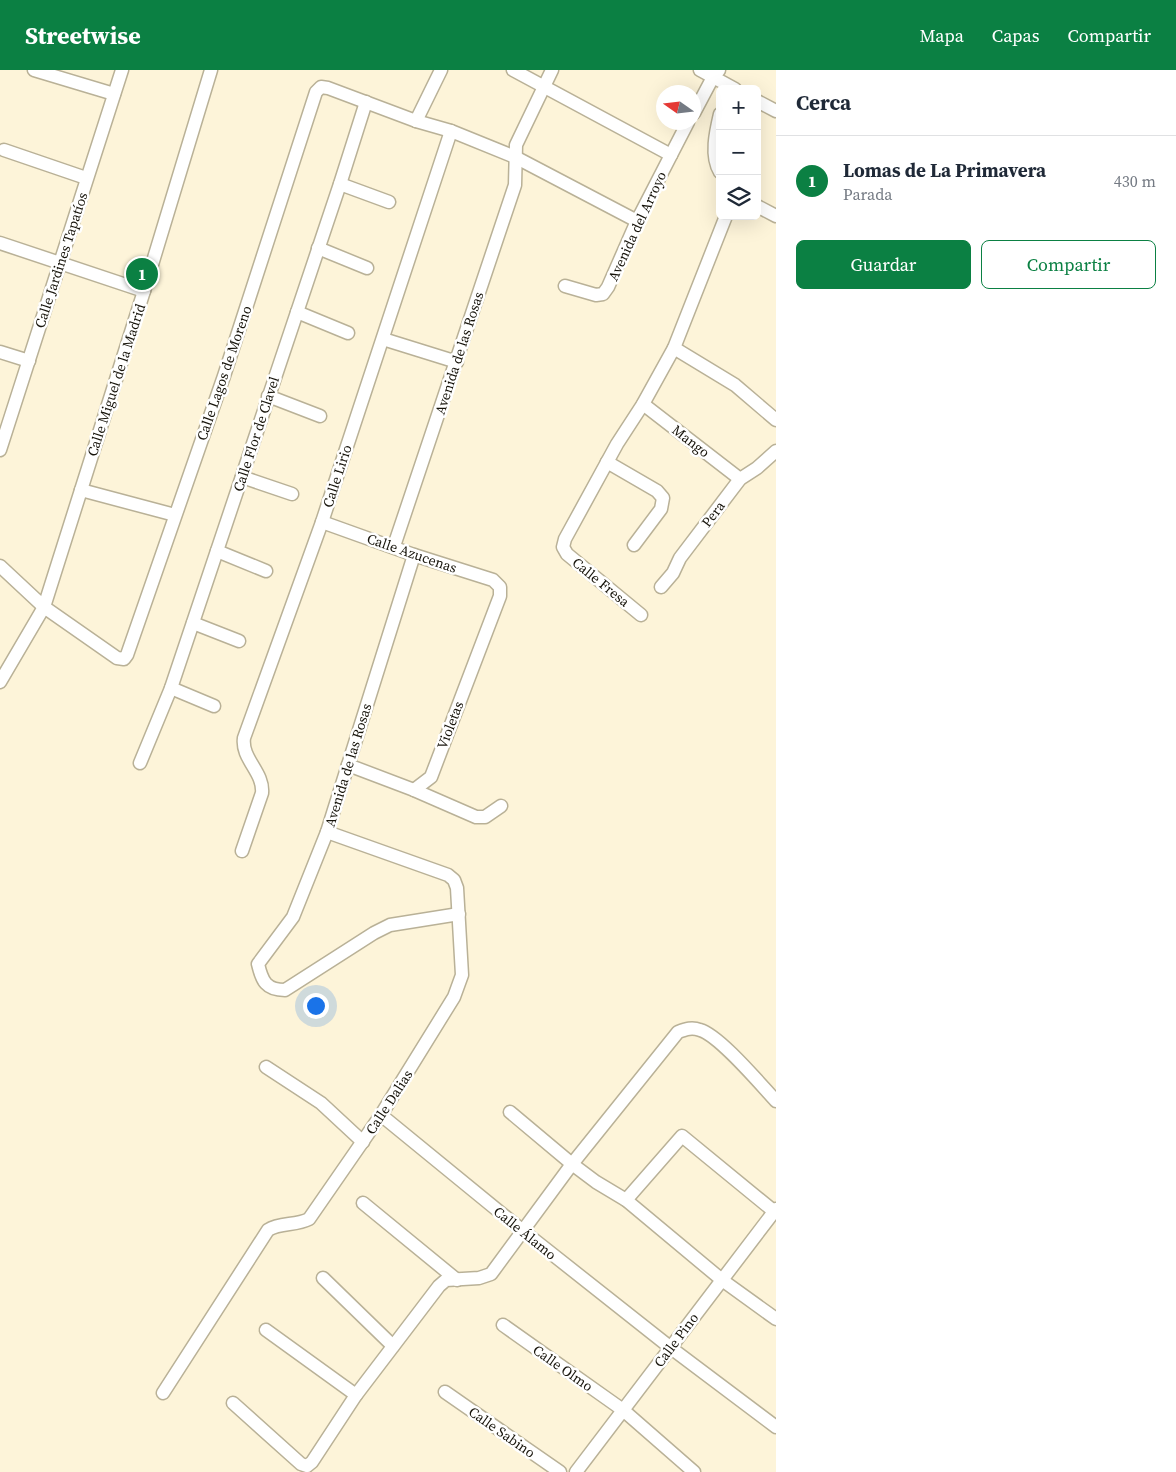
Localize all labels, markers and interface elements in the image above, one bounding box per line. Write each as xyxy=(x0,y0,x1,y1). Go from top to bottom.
text: Streetwise xyxy=(25,19,141,52)
text: Mapa xyxy=(919,23,964,48)
text: Capas xyxy=(992,23,1039,48)
text: Compartir xyxy=(1067,23,1151,48)
north arrow xyxy=(656,85,701,130)
map controls xyxy=(716,85,761,220)
button: + xyxy=(716,85,761,130)
text: Cerca xyxy=(796,88,851,117)
button: − xyxy=(716,130,761,175)
text: Lomas de La Primavera xyxy=(843,157,1046,183)
street label: Avenida del Arroyo xyxy=(603,168,671,284)
text: 1 xyxy=(808,170,816,192)
text: 430 m xyxy=(1114,170,1156,192)
button: layers xyxy=(716,175,761,220)
text: Parada xyxy=(843,183,892,205)
street label: Calle Jardines Tapatíos xyxy=(30,190,92,330)
button: Guardar xyxy=(796,240,971,289)
button: Compartir xyxy=(981,240,1156,289)
pin: 1 xyxy=(126,255,158,293)
street label: Avenida de las Rosas xyxy=(430,289,488,417)
street label: Calle Miguel de la Madrid xyxy=(82,301,150,459)
street label: Calle Lagos de Moreno xyxy=(191,302,257,443)
street label: Calle Flor de Clavel xyxy=(228,374,284,494)
street label: Mango xyxy=(668,420,714,462)
street label: Calle Lirio xyxy=(317,442,357,510)
street label: Pera xyxy=(697,496,730,531)
street label: Calle Azucenas xyxy=(364,528,460,578)
street label: Calle Fresa xyxy=(568,553,635,612)
street label: Violetas xyxy=(432,698,468,752)
street label: Avenida de las Rosas xyxy=(320,701,376,829)
your location xyxy=(303,993,329,1019)
street label: Calle Dalias xyxy=(361,1066,417,1138)
street label: Calle Álamo xyxy=(489,1202,561,1265)
street label: Calle Pino xyxy=(649,1308,703,1371)
street label: Calle Olmo xyxy=(529,1340,597,1396)
street label: Calle Sabino xyxy=(465,1402,540,1463)

